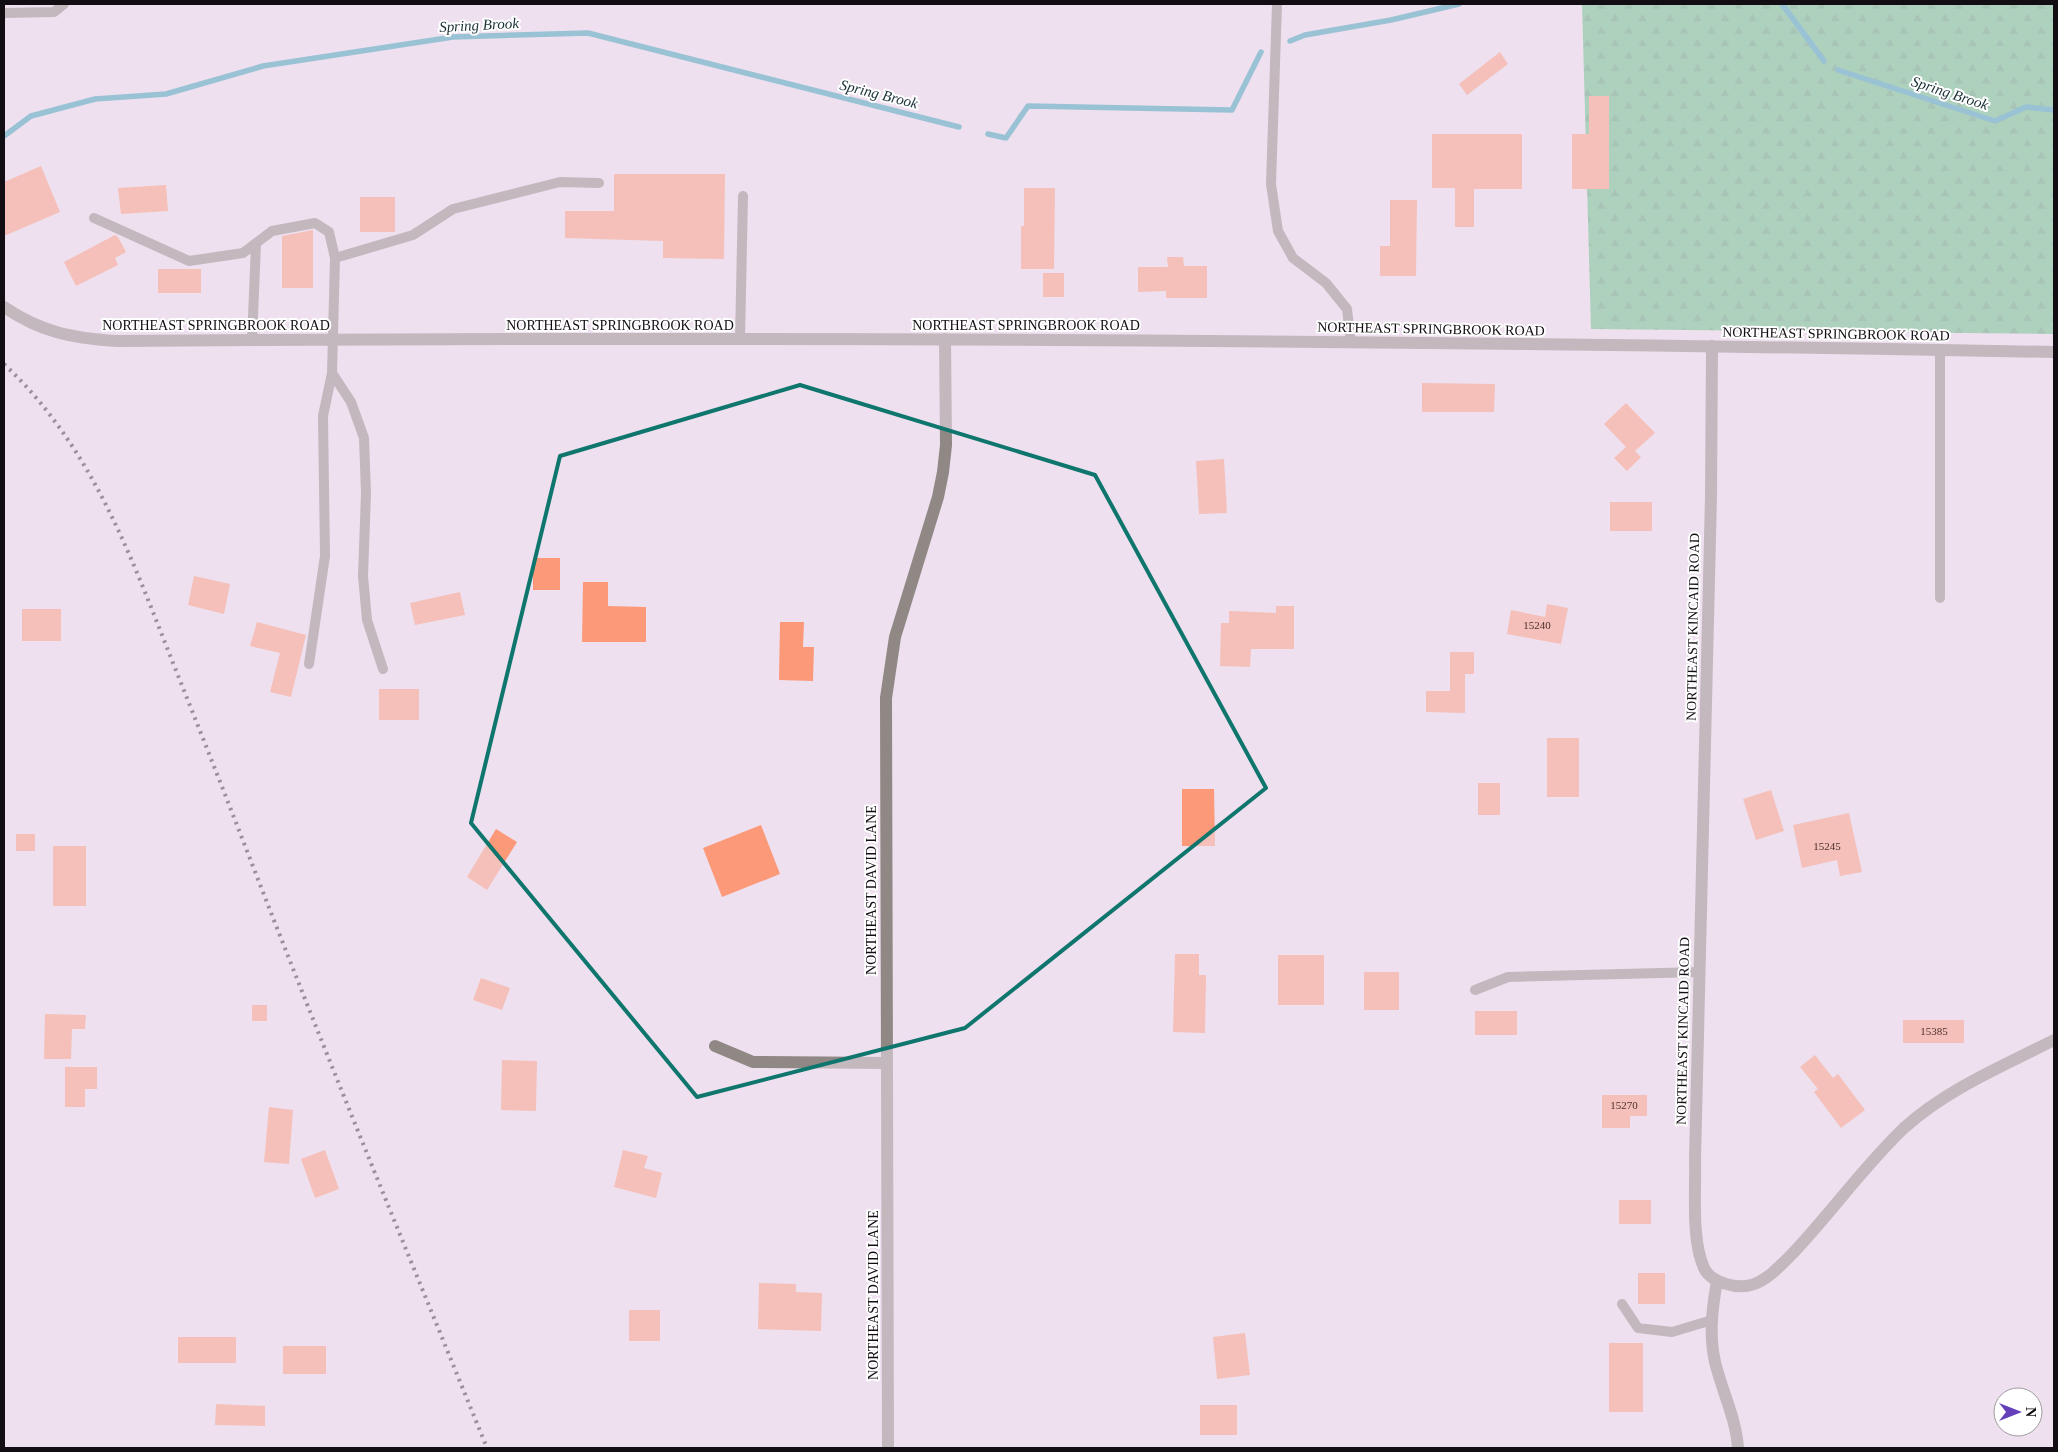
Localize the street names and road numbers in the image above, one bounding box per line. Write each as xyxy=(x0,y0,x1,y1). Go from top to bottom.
street label: NORTHEAST SPRINGBROOK ROAD xyxy=(102,318,330,333)
street label: NORTHEAST SPRINGBROOK ROAD xyxy=(506,318,734,333)
street label: NORTHEAST SPRINGBROOK ROAD xyxy=(912,318,1140,333)
street label: NORTHEAST SPRINGBROOK ROAD xyxy=(1317,320,1545,338)
street label: NORTHEAST SPRINGBROOK ROAD xyxy=(1722,325,1950,343)
street label: NORTHEAST KINCAID ROAD xyxy=(1684,533,1702,721)
street label: NORTHEAST DAVID LANE xyxy=(864,805,879,975)
street label: NORTHEAST KINCAID ROAD xyxy=(1674,937,1692,1125)
street label: NORTHEAST DAVID LANE xyxy=(866,1210,881,1380)

